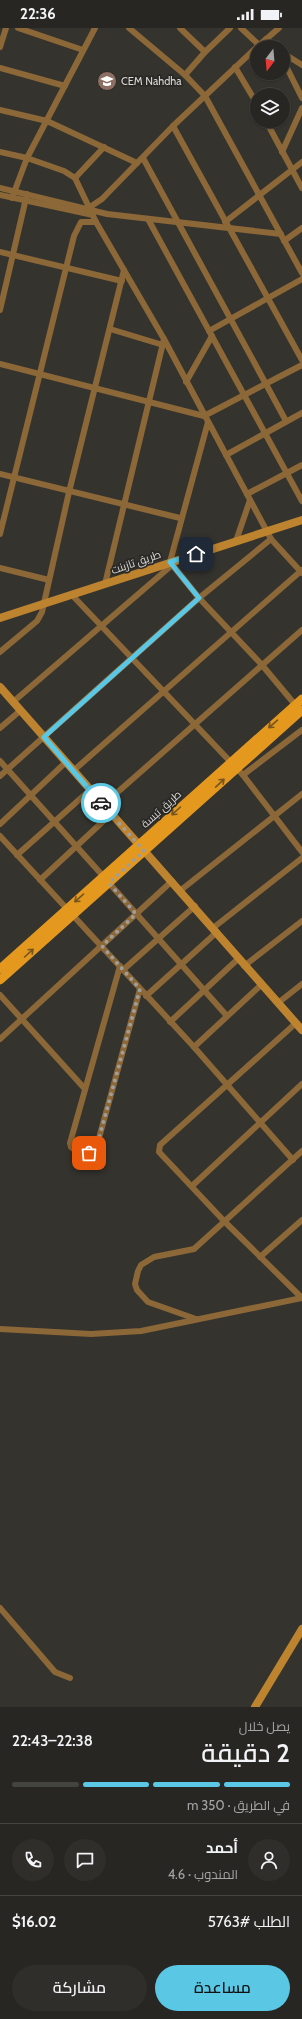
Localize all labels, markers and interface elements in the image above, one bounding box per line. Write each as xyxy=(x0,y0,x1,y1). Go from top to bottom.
text: 22:36 xyxy=(20,5,56,23)
north arrow xyxy=(250,40,290,80)
map controls xyxy=(250,40,290,128)
school or university icon: CEM Nahdha xyxy=(96,70,118,92)
place label: CEM Nahdha xyxy=(121,74,182,88)
button: layers xyxy=(250,88,290,128)
pin xyxy=(179,537,213,571)
icon: home xyxy=(185,543,207,565)
street label: طريق تازبنت xyxy=(109,547,163,577)
one-way arrow xyxy=(267,720,278,729)
one-way arrow xyxy=(215,778,225,788)
courier xyxy=(81,783,121,823)
street label: طريق تبسة xyxy=(138,787,184,831)
icon: car xyxy=(90,792,112,814)
one-way arrow xyxy=(171,806,181,816)
one-way arrow xyxy=(74,893,84,902)
one-way arrow xyxy=(24,949,34,958)
pin xyxy=(72,1136,106,1170)
icon: bag xyxy=(78,1142,100,1164)
text: يصل خلال xyxy=(239,1718,290,1734)
text: 22:38–22:43 xyxy=(12,1732,93,1750)
text: 2 دقيقة xyxy=(201,1737,290,1769)
text: في الطريق · 350 m xyxy=(187,1797,290,1813)
button: phone xyxy=(12,1839,54,1881)
button: chat xyxy=(64,1839,106,1881)
text: أحمد xyxy=(206,1839,238,1857)
button: person xyxy=(248,1839,290,1881)
text: المندوب · 4.6 xyxy=(168,1866,238,1882)
text: $16.02 xyxy=(12,1913,56,1931)
text: الطلب #5763 xyxy=(208,1913,290,1931)
button: مشاركة xyxy=(12,1965,147,2011)
button: مساعدة xyxy=(155,1965,290,2011)

